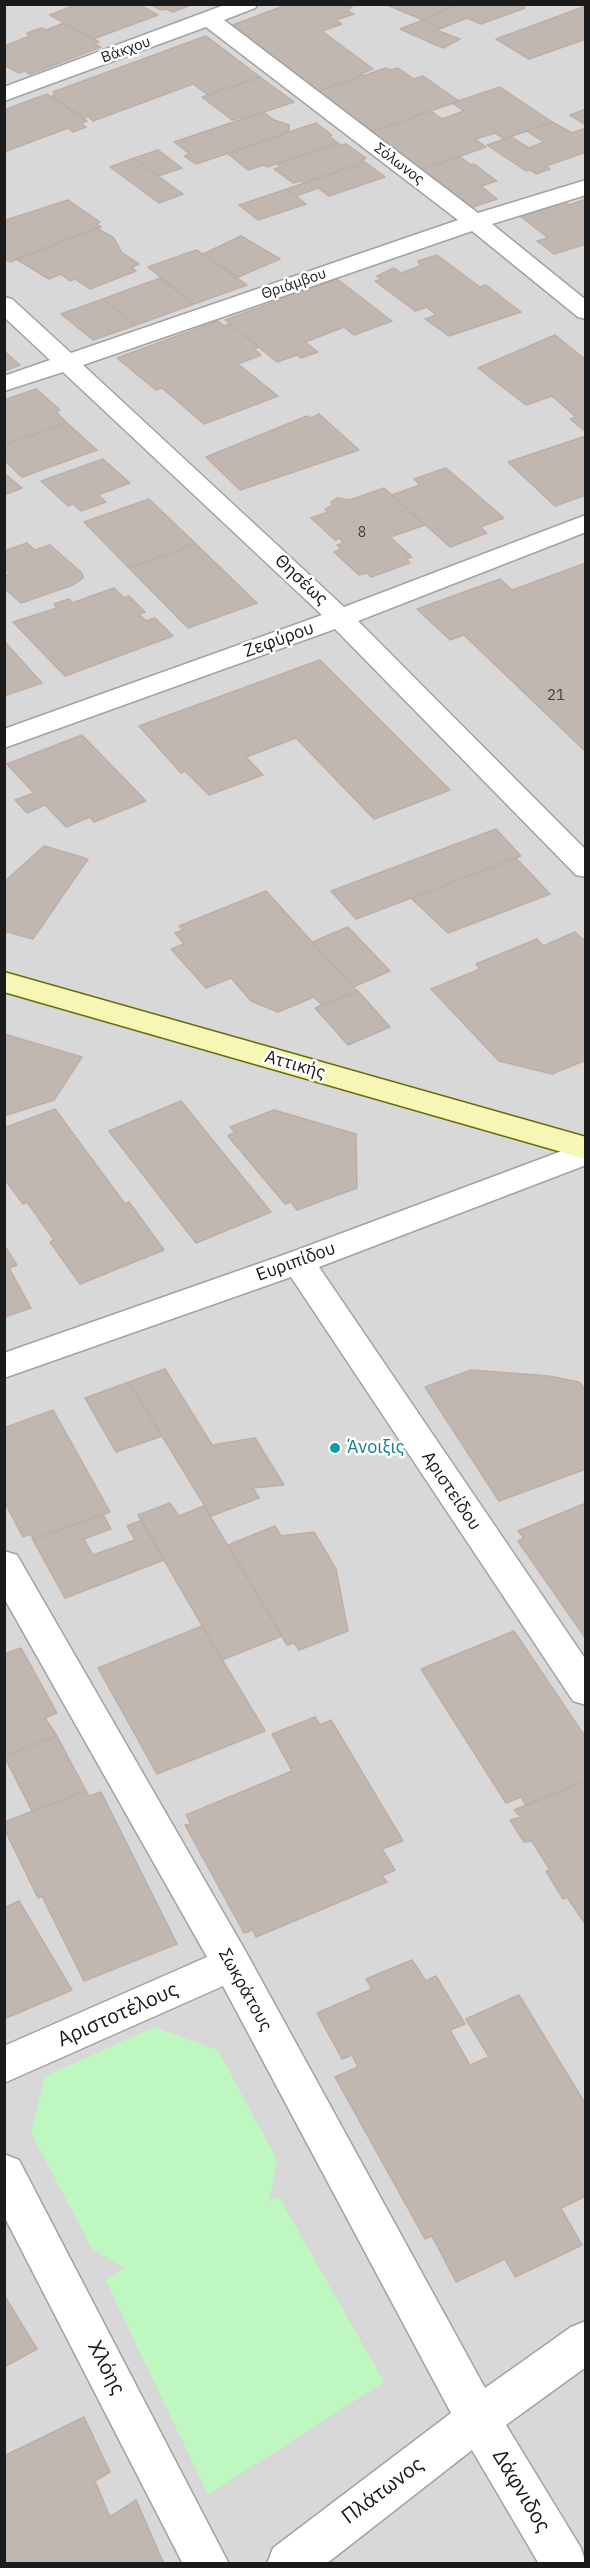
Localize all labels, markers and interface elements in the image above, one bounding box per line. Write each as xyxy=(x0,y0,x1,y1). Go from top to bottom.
street label: Βάκχου xyxy=(99,33,153,67)
street label: Σόλωνος xyxy=(370,139,428,189)
street label: Θριάμβου xyxy=(259,265,329,303)
house number: 8 xyxy=(358,525,366,541)
street label: Θησέως xyxy=(270,550,332,610)
street label: Ζεφύρου xyxy=(241,617,317,663)
house number: 21 xyxy=(547,687,565,705)
street label: Αττικής xyxy=(262,1046,328,1084)
street label: Ευριπίδου xyxy=(253,1238,339,1286)
place label: Άνοιξις xyxy=(347,1437,405,1459)
marker: Άνοιξις xyxy=(328,1441,342,1455)
street label: Αριστείδου xyxy=(417,1447,485,1535)
street label: Σωκράτους xyxy=(213,1945,277,2035)
street label: Αριστοτέλους xyxy=(54,1977,182,2053)
street label: Χλόης xyxy=(82,2337,130,2399)
street label: Δάφνιδος xyxy=(486,2445,556,2537)
street label: Πλάτωνος xyxy=(337,2452,429,2530)

